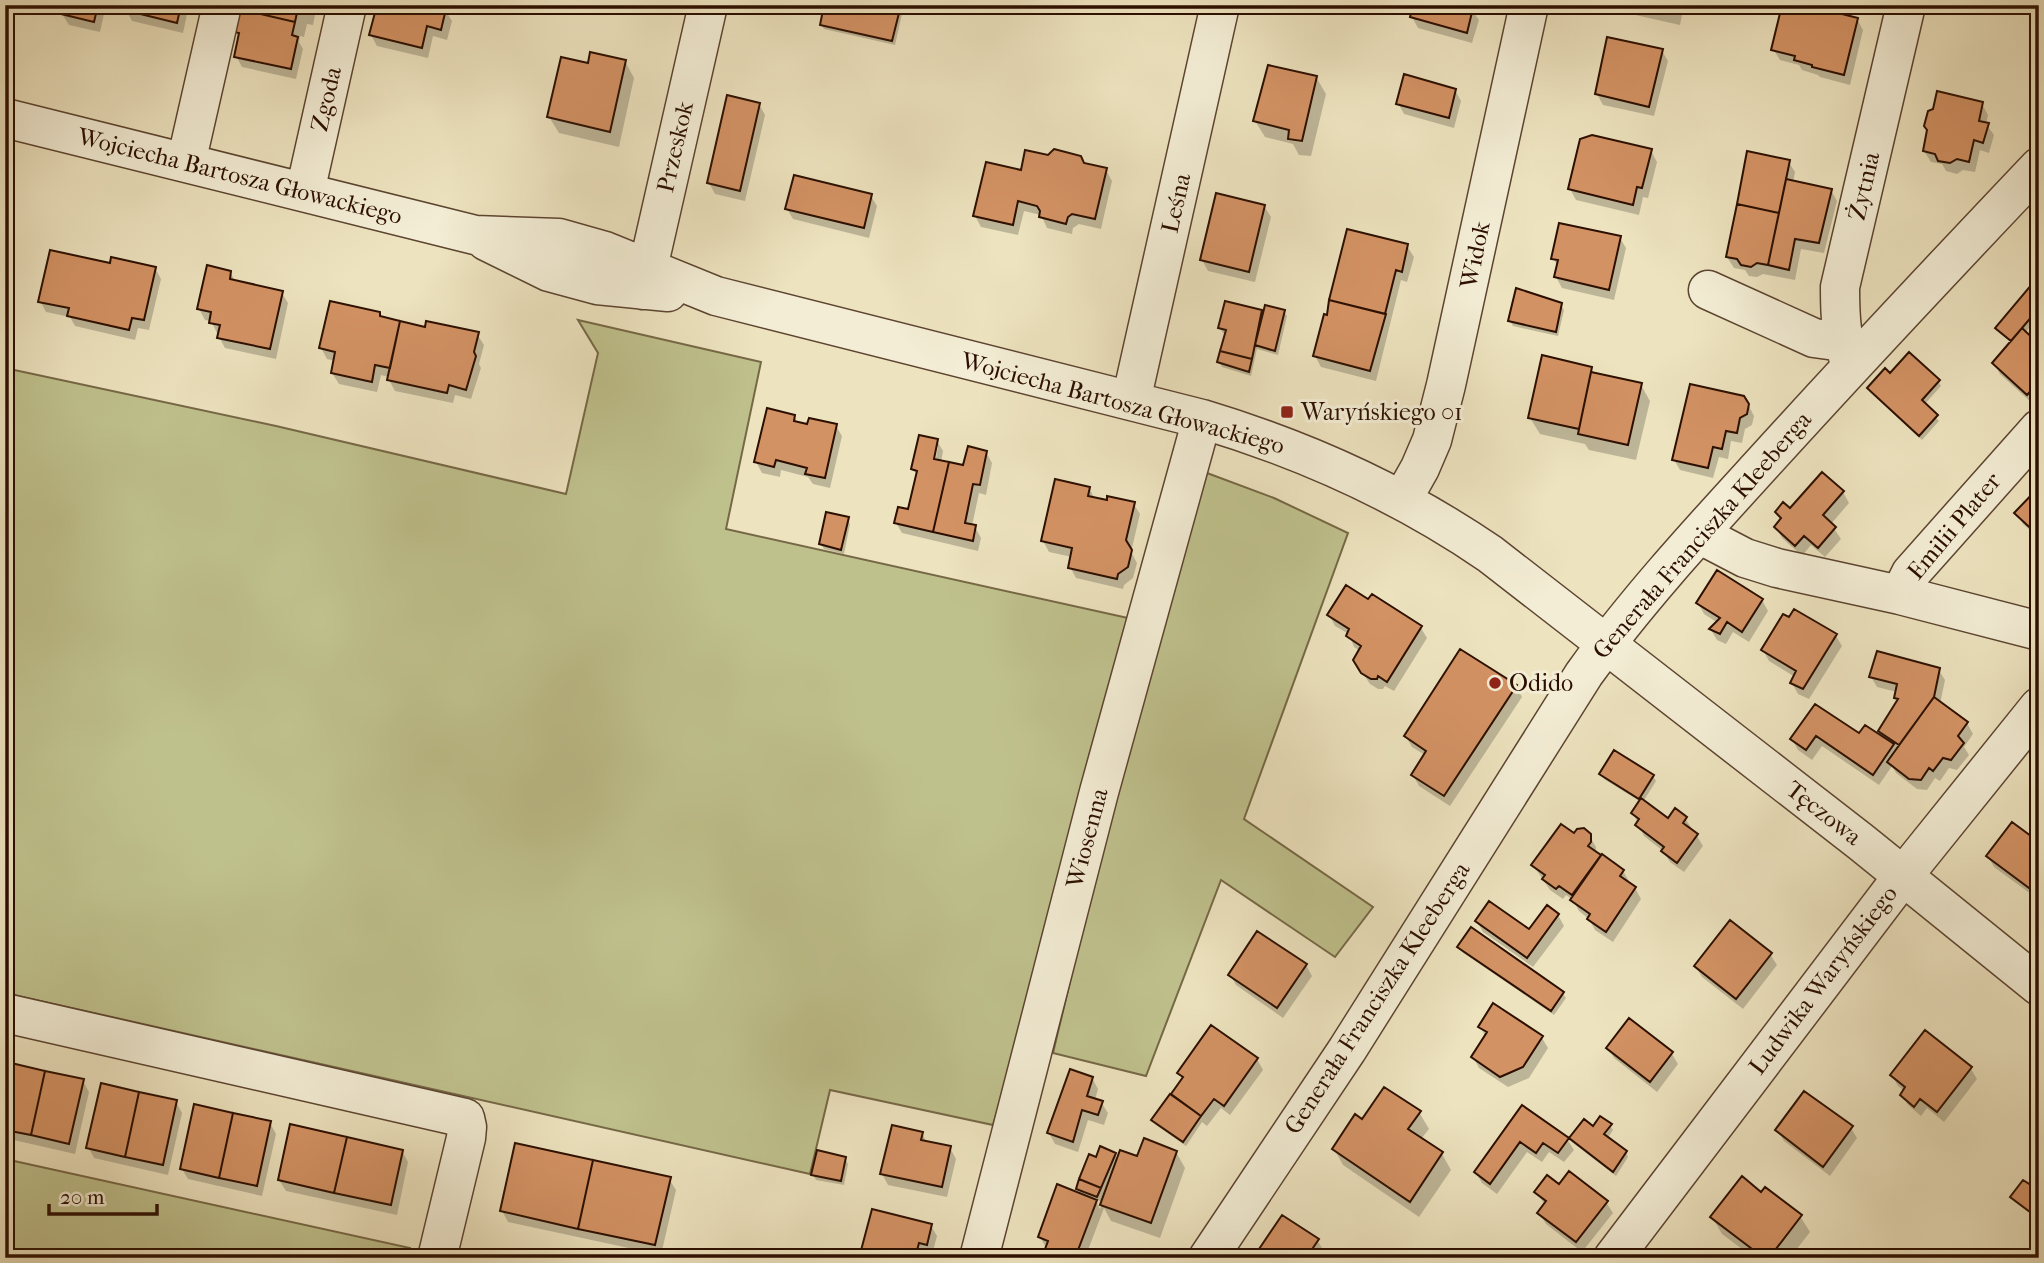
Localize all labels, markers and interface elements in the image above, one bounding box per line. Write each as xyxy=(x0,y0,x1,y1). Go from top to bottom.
street label: Zgoda xyxy=(305,63,347,134)
street label: Przeskok xyxy=(651,98,699,195)
street label: Wojciecha Bartosza Głowackiego xyxy=(74,122,405,230)
street label: Żytnia xyxy=(1842,148,1886,223)
street label: Leśna xyxy=(1156,170,1197,236)
street label: Widok xyxy=(1454,218,1496,292)
street label: Wojciecha Bartosza Głowackiego xyxy=(957,346,1288,460)
place label: Waryńskiego 01 xyxy=(1300,398,1463,426)
marker: Waryńskiego 01 xyxy=(1279,404,1295,420)
street label: Generała Franciszka Kleeberga xyxy=(1587,405,1818,664)
street label: Emilii Plater xyxy=(1901,466,2007,585)
place label: Odido xyxy=(1509,669,1573,697)
marker: Odido xyxy=(1487,675,1503,691)
street label: Tęczowa xyxy=(1780,775,1868,852)
street label: Wiosenna xyxy=(1060,784,1114,892)
street label: Generała Franciszka Kleeberga xyxy=(1279,856,1476,1139)
street label: Ludwika Waryńskiego xyxy=(1743,880,1903,1080)
scale bar xyxy=(49,1172,158,1216)
text: 20 m xyxy=(60,1185,105,1209)

